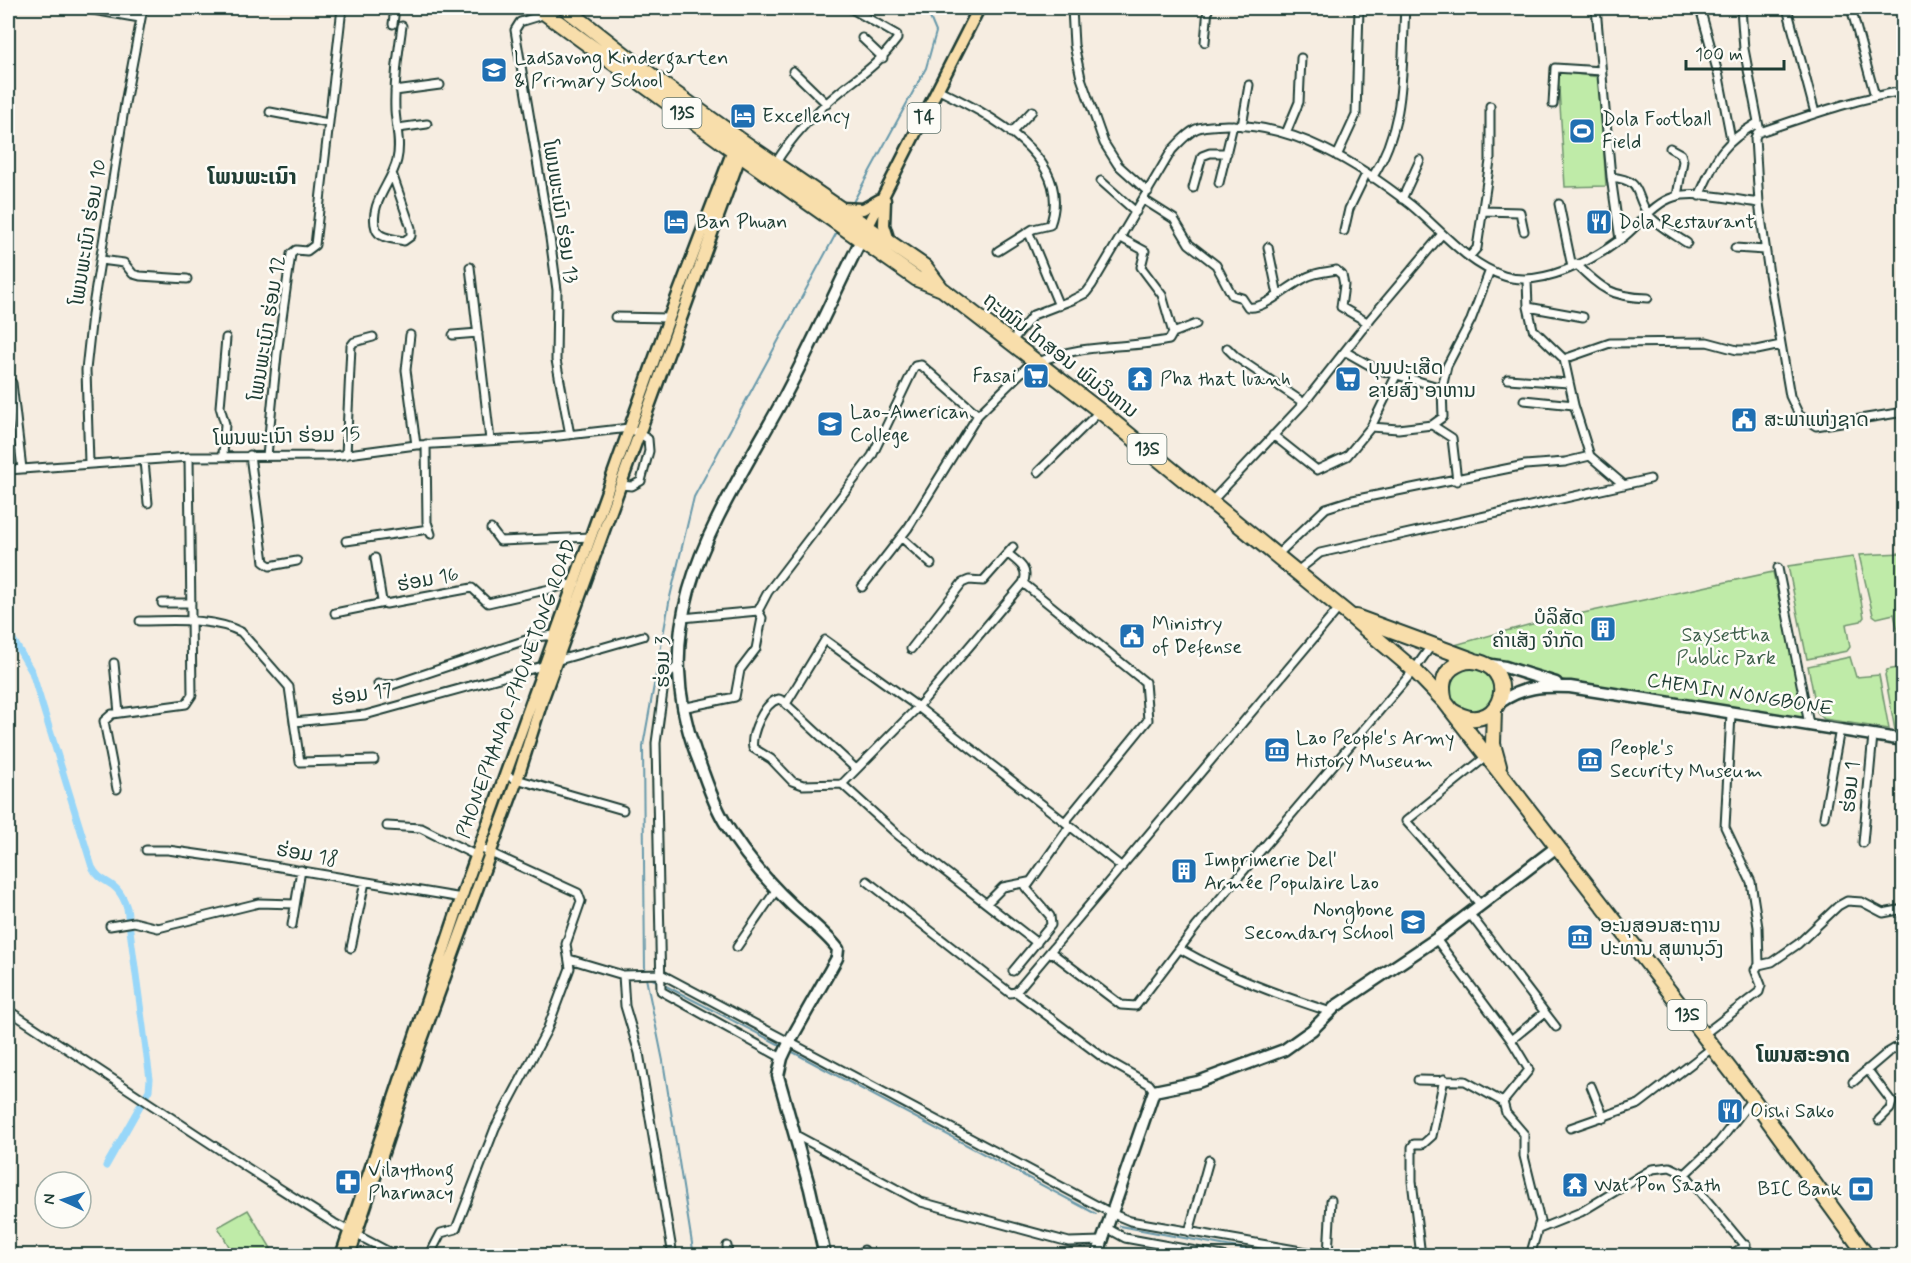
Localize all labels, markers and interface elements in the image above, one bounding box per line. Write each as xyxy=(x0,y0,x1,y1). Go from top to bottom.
scale bar xyxy=(1686,33,1784,71)
text: 100 m xyxy=(1695,43,1743,67)
place label: Ladsavong Kindergarten & Primary School xyxy=(514,45,729,95)
school or university icon: Ladsavong Kindergarten & Primary School xyxy=(479,55,509,85)
road number: 13S xyxy=(662,98,702,128)
hotel icon: Excellency xyxy=(728,101,758,131)
place label: Excellency xyxy=(762,103,850,130)
road number: T4 xyxy=(908,103,940,133)
place label: Dola Football Field xyxy=(1602,106,1712,156)
sports icon: Dola Football Field xyxy=(1567,116,1597,146)
street label: ໂພນພະເນົາ ຮ່ອມ 13 xyxy=(535,138,585,285)
street label: ໂພນພະເນົາ ຮ່ອມ 10 xyxy=(64,157,114,308)
district label: ໂພນພະເນົາ xyxy=(206,164,297,192)
hotel icon: Ban Phuan xyxy=(661,207,691,237)
restaurant icon: Dola Restaurant xyxy=(1584,207,1614,237)
place label: Ban Phuan xyxy=(696,209,787,236)
place label: Dola Restaurant xyxy=(1618,209,1755,236)
street label: ໂພນພະເນົາ ຮ່ອມ 12 xyxy=(243,254,293,403)
street label: ຖະໜົນ ໄກສອນ ພົມວິຫານ xyxy=(977,287,1143,425)
place label: ບຸນປະເສີດ ຂາຍສົ່ງ ອາຫານ xyxy=(1368,355,1476,405)
supermarket icon: Fasai xyxy=(1021,361,1051,391)
place label: Fasai xyxy=(973,363,1016,390)
temple icon: Pha that luanh xyxy=(1125,364,1155,394)
supermarket icon: ບຸນປະເສີດ ຂາຍສົ່ງ ອາຫານ xyxy=(1333,364,1363,394)
place label: Pha that luanh xyxy=(1160,366,1291,393)
place label: Lao-American College xyxy=(850,399,969,449)
public building icon: ສະພາແຫ່ງຊາດ xyxy=(1729,405,1759,435)
place label: ສະພາແຫ່ງຊາດ xyxy=(1764,407,1869,434)
school or university icon: Lao-American College xyxy=(815,409,845,439)
street label: ໂພນພະເນົາ ຮ່ອມ 15 xyxy=(212,421,361,453)
road number: 13S xyxy=(1128,434,1166,464)
street label: PHONEPHANAO-PHONETONG ROAD xyxy=(450,536,584,842)
street label: ຮ່ອມ 16 xyxy=(395,561,461,599)
place label: ບໍລິສັດ ຄຳເສັງ ຈຳກັດ xyxy=(1492,605,1584,655)
place label: Ministry of Defense xyxy=(1152,611,1242,661)
building icon: ບໍລິສັດ ຄຳເສັງ ຈຳກັດ xyxy=(1588,614,1618,644)
public building icon: Ministry of Defense xyxy=(1117,621,1147,651)
park label: Saysettha Public Park xyxy=(1676,622,1776,672)
street label: ຮ່ອມ 3 xyxy=(650,636,677,688)
street label: CHEMIN NONGBONE xyxy=(1645,667,1835,723)
street label: ຮ່ອມ 17 xyxy=(330,677,394,713)
place label: Lao People's Army History Museum xyxy=(1296,725,1454,775)
museum icon: Lao People's Army History Museum xyxy=(1262,735,1292,765)
place label: People's Security Museum xyxy=(1610,735,1763,785)
museum icon: People's Security Museum xyxy=(1575,745,1605,775)
street label: ຮ່ອມ 1 xyxy=(1835,760,1867,814)
street label: ຮ່ອມ 18 xyxy=(274,836,340,874)
place label: Imprimerie Del' Armée Populaire Lao xyxy=(1204,847,1379,897)
building icon: Imprimerie Del' Armée Populaire Lao xyxy=(1169,856,1199,886)
place label: Nongbone Secondary School xyxy=(1244,897,1394,947)
school or university icon: Nongbone Secondary School xyxy=(1398,907,1428,937)
place label: ອະນຸສອນສະຖານ ປະທານ ສຸພານຸວົງ xyxy=(1600,913,1724,963)
museum icon: ອະນຸສອນສະຖານ ປະທານ ສຸພານຸວົງ xyxy=(1565,922,1595,952)
road number: 13S xyxy=(1668,1000,1706,1030)
district label: ໂພນສະອາດ xyxy=(1755,1042,1850,1070)
restaurant icon: Oishi Sako xyxy=(1715,1096,1745,1126)
place label: Oishi Sako xyxy=(1750,1098,1834,1125)
place label: Vilaythong Pharmacy xyxy=(368,1157,454,1207)
pharmacy icon: Vilaythong Pharmacy xyxy=(333,1167,363,1197)
north arrow xyxy=(33,1170,93,1230)
temple icon: Wat Pon Saath xyxy=(1560,1170,1590,1200)
place label: Wat Pon Saath xyxy=(1594,1172,1721,1199)
bank icon: BIC Bank xyxy=(1846,1174,1876,1204)
place label: BIC Bank xyxy=(1757,1176,1842,1203)
text: N xyxy=(39,1193,60,1205)

